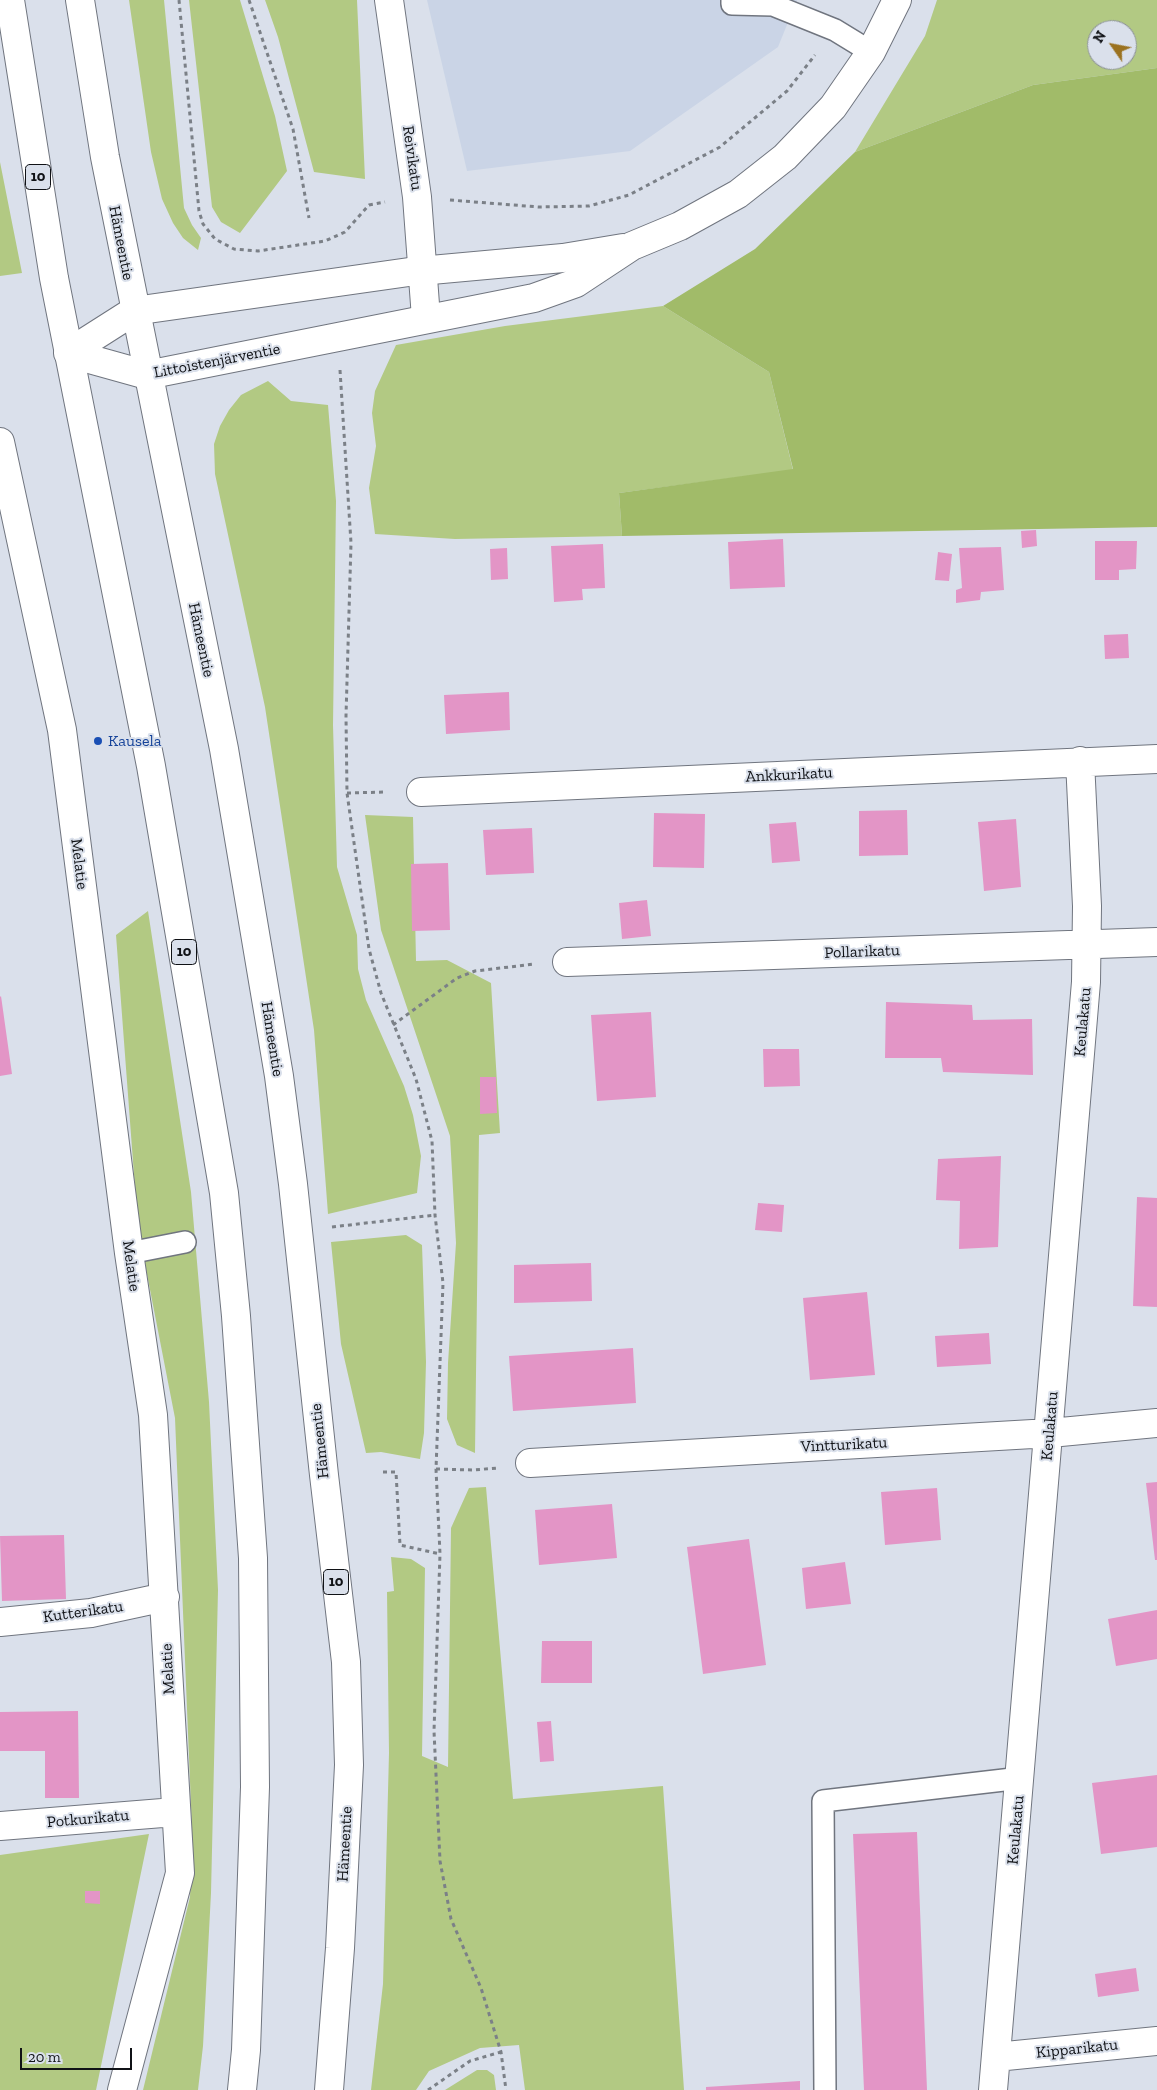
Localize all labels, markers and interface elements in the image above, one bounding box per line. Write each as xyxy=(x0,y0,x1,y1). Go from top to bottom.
north arrow xyxy=(1087,20,1137,70)
text: N xyxy=(1090,28,1110,46)
street label: Reivikatu xyxy=(398,124,426,192)
road number: 10 xyxy=(26,164,50,190)
street label: Hämeentie xyxy=(104,204,138,282)
street label: Littoistenjärventie xyxy=(152,339,282,383)
street label: Hämeentie xyxy=(184,601,218,679)
place label: Kausela xyxy=(108,731,161,751)
marker: Kausela xyxy=(92,735,104,747)
street label: Ankkurikatu xyxy=(745,763,833,787)
street label: Melatie xyxy=(66,837,92,891)
road number: 10 xyxy=(172,940,196,964)
street label: Pollarikatu xyxy=(824,941,900,963)
street label: Keulakatu xyxy=(1070,987,1096,1057)
street label: Hämeentie xyxy=(257,1000,287,1078)
street label: Melatie xyxy=(118,1239,144,1293)
street label: Keulakatu xyxy=(1037,1391,1063,1461)
street label: Hämeentie xyxy=(307,1402,333,1480)
street label: Vintturikatu xyxy=(800,1433,888,1457)
road number: 10 xyxy=(324,1570,348,1594)
street label: Kutterikatu xyxy=(42,1597,124,1627)
street label: Melatie xyxy=(157,1643,179,1695)
street label: Keulakatu xyxy=(1003,1795,1029,1865)
street label: Potkurikatu xyxy=(46,1806,130,1832)
street label: Hämeentie xyxy=(333,1806,357,1882)
street label: Kipparikatu xyxy=(1035,2035,1119,2063)
scale bar xyxy=(22,2038,135,2070)
text: 20 m xyxy=(28,2048,61,2066)

